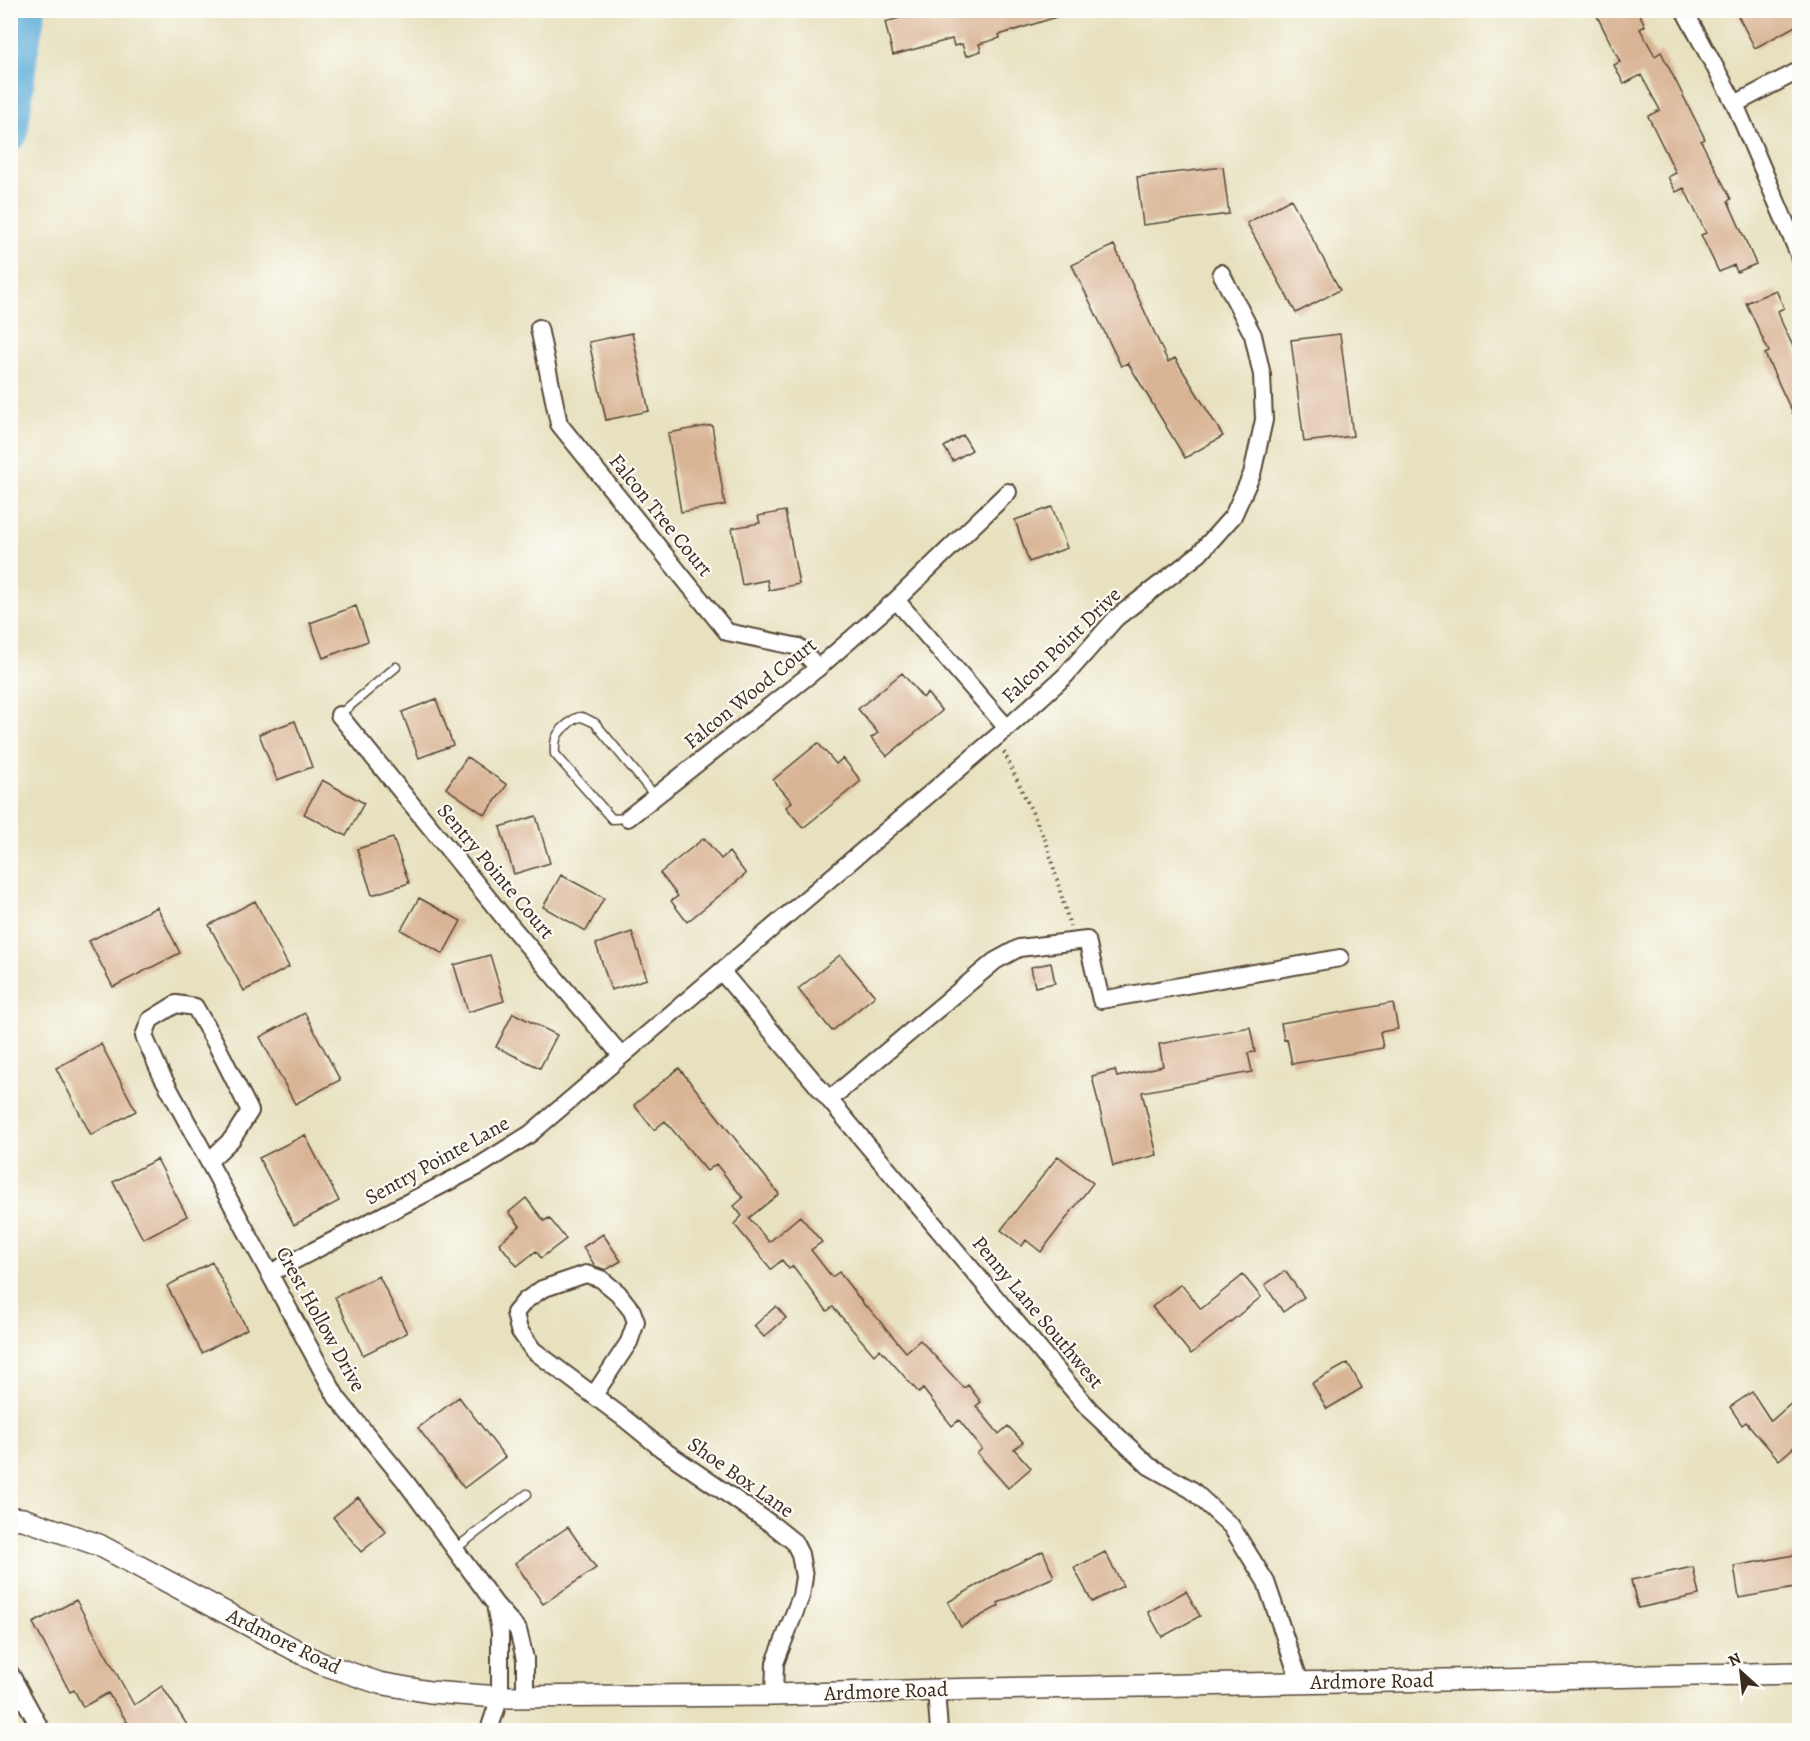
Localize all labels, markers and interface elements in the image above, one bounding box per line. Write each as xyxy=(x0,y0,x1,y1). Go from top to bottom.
street label: Falcon Tree Court xyxy=(603,448,719,582)
street label: Falcon Point Drive xyxy=(995,581,1127,709)
street label: Falcon Wood Court xyxy=(678,631,822,755)
street label: Sentry Pointe Court xyxy=(431,797,561,945)
street label: Sentry Pointe Lane xyxy=(360,1109,514,1211)
street label: Penny Lane Southwest xyxy=(966,1230,1110,1394)
street label: Crest Hollow Drive xyxy=(270,1241,372,1397)
street label: Shoe Box Lane xyxy=(682,1430,800,1524)
street label: Ardmore Road xyxy=(221,1601,347,1681)
north arrow xyxy=(1711,1642,1771,1702)
text: N xyxy=(1724,1647,1745,1672)
street label: Ardmore Road xyxy=(1309,1666,1435,1696)
street label: Ardmore Road xyxy=(823,1675,949,1707)

